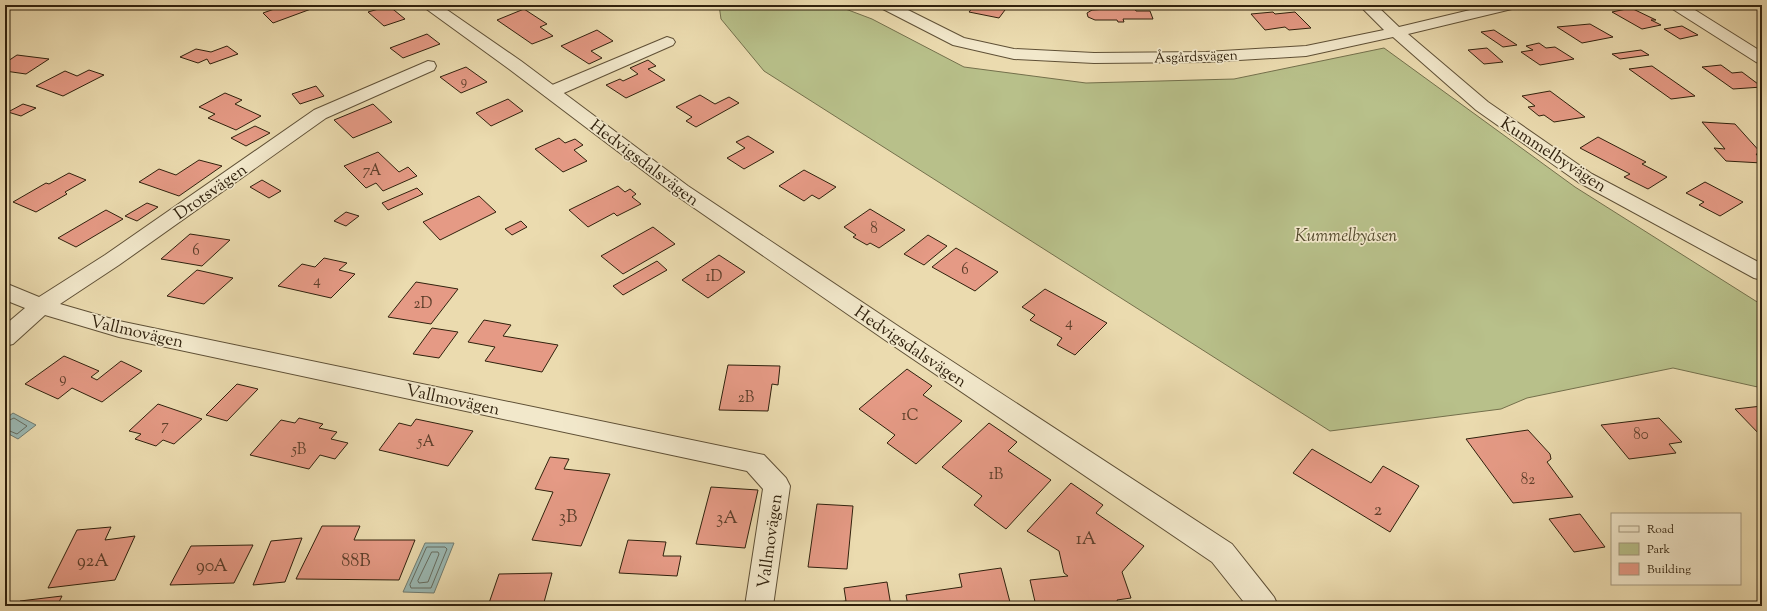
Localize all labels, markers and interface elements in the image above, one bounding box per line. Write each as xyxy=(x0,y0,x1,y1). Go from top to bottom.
street label: Åsgårdsvägen xyxy=(1154,47,1238,69)
house number: 9 xyxy=(461,73,467,91)
street label: Kummelbyvägen xyxy=(1495,112,1611,199)
street label: Hedvigsdalsvägen xyxy=(584,115,703,213)
street label: Drotsvägen xyxy=(170,159,253,227)
house number: 7A xyxy=(363,161,381,182)
house number: 8 xyxy=(870,219,878,240)
park label: Kummelbyåsen xyxy=(1295,225,1397,249)
house number: 6 xyxy=(192,241,200,262)
house number: 6 xyxy=(961,260,969,281)
house number: 1D xyxy=(706,267,723,288)
house number: 4 xyxy=(313,271,321,292)
house number: 2D xyxy=(414,294,433,315)
street label: Hedvigsdalsvägen xyxy=(849,301,971,394)
street label: Vallmovägen xyxy=(87,311,186,355)
house number: 4 xyxy=(1065,313,1073,334)
house number: 9 xyxy=(59,369,67,390)
street label: Vallmovägen xyxy=(403,379,502,423)
house number: 2B xyxy=(738,388,755,409)
house number: 1C xyxy=(901,406,919,427)
house number: 7 xyxy=(161,416,169,437)
house number: 80 xyxy=(1633,425,1649,446)
house number: 5A xyxy=(416,432,435,453)
house number: 5B xyxy=(291,440,307,461)
house number: 1B xyxy=(989,465,1004,486)
house number: 82 xyxy=(1521,470,1535,491)
street label: Vallmovägen xyxy=(752,492,790,590)
house number: 2 xyxy=(1374,498,1383,524)
house number: 3B xyxy=(559,505,577,531)
house number: 3A xyxy=(716,506,738,532)
legend xyxy=(1611,513,1741,585)
text: Road xyxy=(1647,521,1674,539)
house number: 1A xyxy=(1076,527,1097,553)
text: Park xyxy=(1647,541,1670,559)
house number: 92A xyxy=(77,549,109,575)
house number: 88B xyxy=(341,549,371,575)
house number: 90A xyxy=(196,554,228,580)
text: Building xyxy=(1647,561,1691,579)

